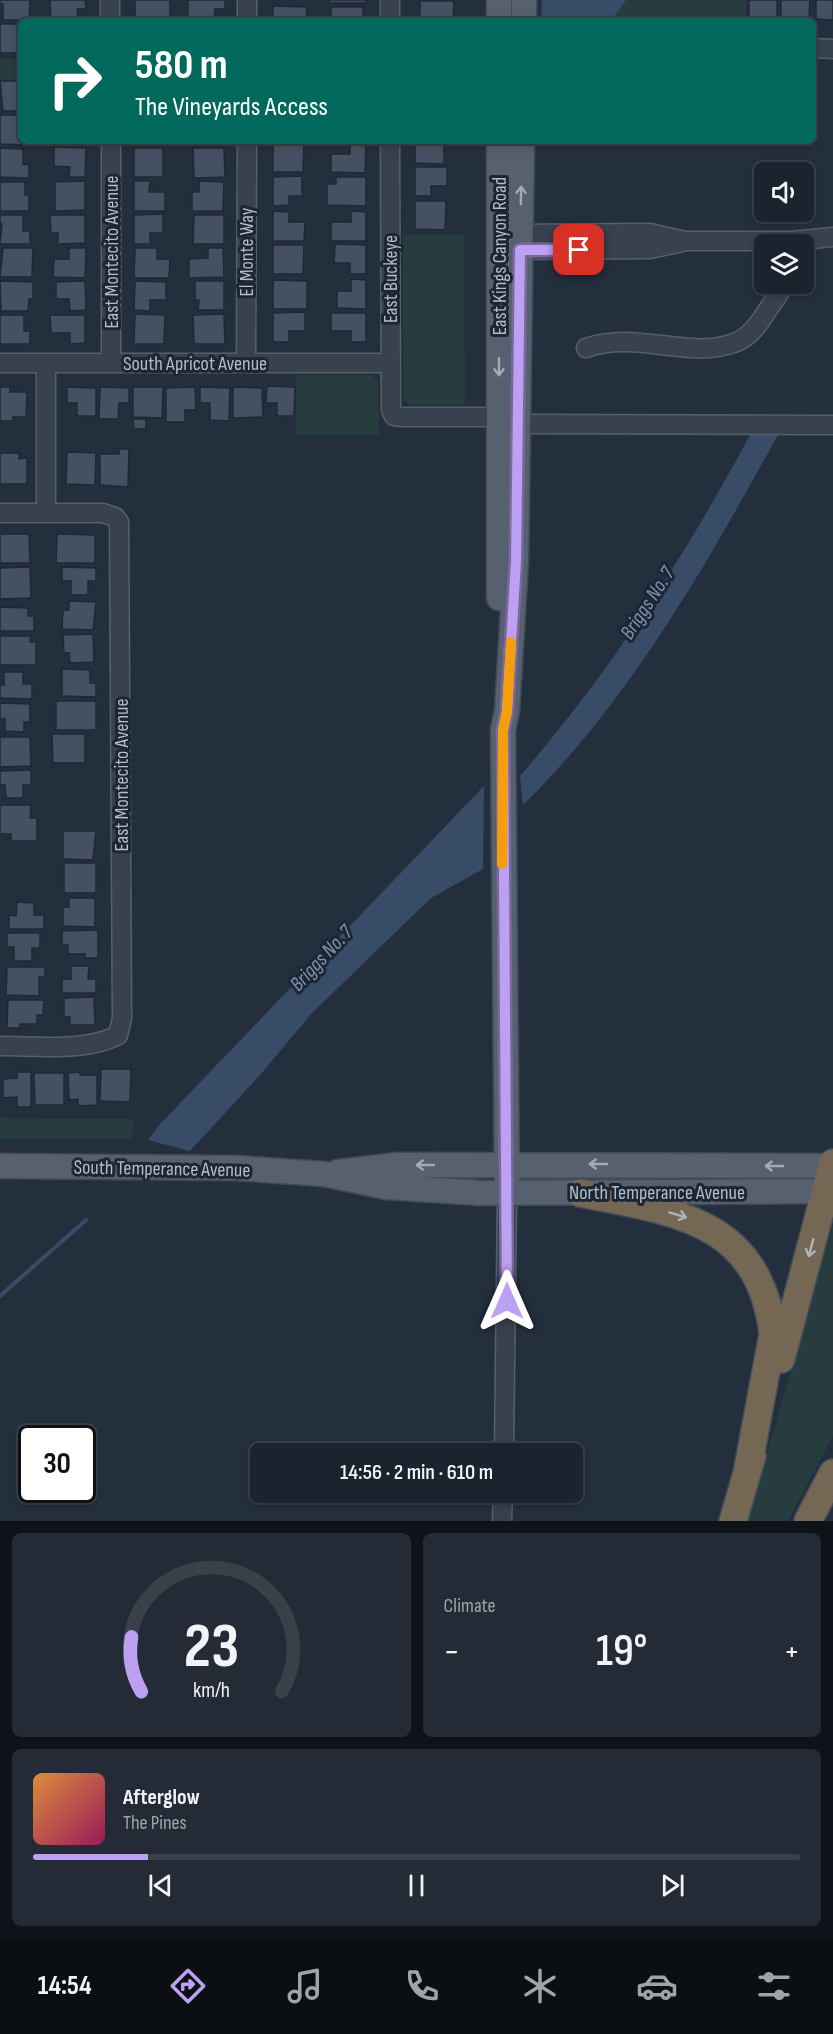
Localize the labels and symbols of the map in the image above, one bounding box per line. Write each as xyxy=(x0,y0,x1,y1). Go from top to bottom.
street label: East Montecito Avenue xyxy=(100,176,124,329)
street label: East Kings Canyon Road xyxy=(488,177,512,335)
one-way arrow xyxy=(515,186,527,206)
street label: El Monte Way xyxy=(235,207,259,296)
pin xyxy=(553,224,604,275)
street label: East Buckeye xyxy=(379,235,403,323)
street label: South Apricot Avenue xyxy=(123,352,267,376)
one-way arrow xyxy=(493,357,505,377)
water label: Briggs No. 7 xyxy=(615,561,681,644)
street label: East Montecito Avenue xyxy=(110,699,134,852)
water label: Briggs No. 7 xyxy=(285,919,359,996)
street label: South Temperance Avenue xyxy=(73,1155,251,1183)
one-way arrow xyxy=(589,1158,609,1170)
one-way arrow xyxy=(415,1159,435,1171)
one-way arrow xyxy=(764,1160,784,1172)
street label: North Temperance Avenue xyxy=(569,1181,745,1205)
one-way arrow xyxy=(668,1210,687,1221)
one-way arrow xyxy=(805,1238,817,1257)
position arrow xyxy=(475,1269,539,1333)
speed limit sign: 30 xyxy=(18,1425,96,1503)

